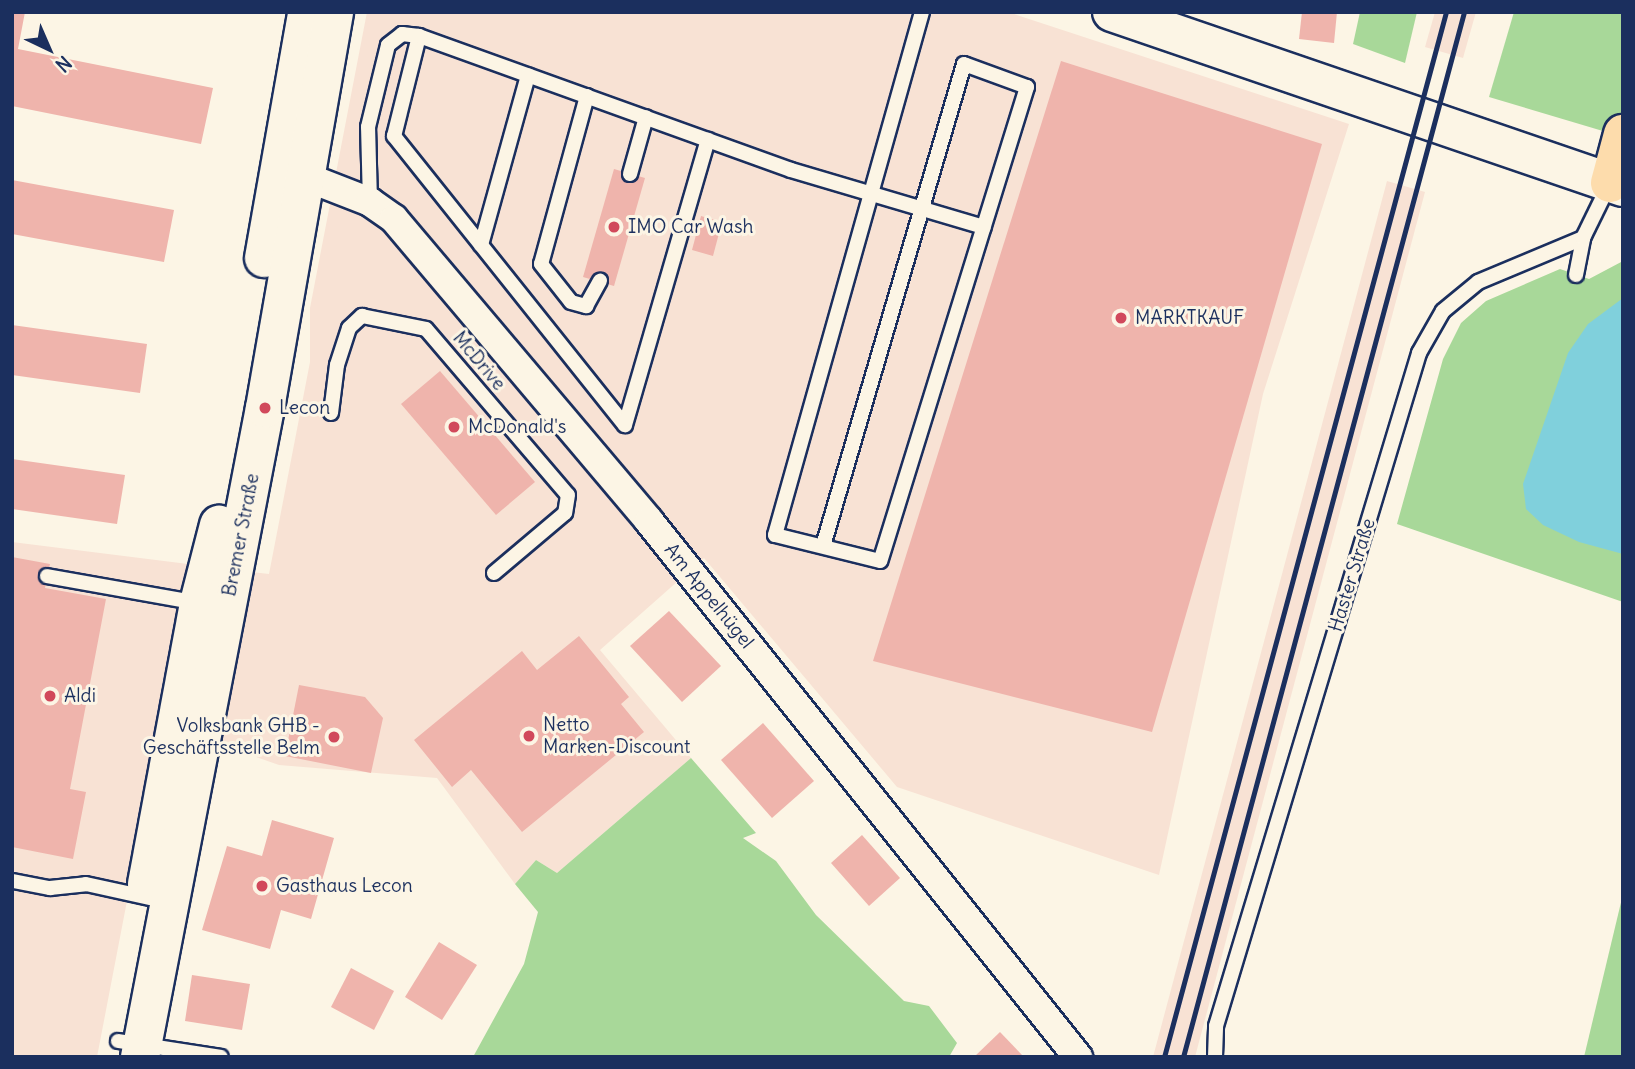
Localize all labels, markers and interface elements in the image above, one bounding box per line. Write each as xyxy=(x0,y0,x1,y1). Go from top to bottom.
north arrow xyxy=(14,14,84,84)
text: N xyxy=(51,51,77,77)
place label: IMO Car Wash xyxy=(628,216,754,238)
marker: IMO Car Wash xyxy=(606,219,622,235)
place label: MARKTKAUF xyxy=(1135,307,1244,329)
marker: MARKTKAUF xyxy=(1113,310,1129,326)
street label: McDrive xyxy=(448,327,510,395)
place label: Lecon xyxy=(279,397,330,419)
marker: Lecon xyxy=(257,400,273,416)
place label: McDonald's xyxy=(468,416,566,438)
marker: McDonald's xyxy=(446,419,462,435)
street label: Bremer Straße xyxy=(218,472,264,598)
street label: Haster Straße xyxy=(1324,516,1380,634)
street label: Am Appelhügel xyxy=(660,539,758,653)
place label: Aldi xyxy=(64,685,96,707)
marker: Aldi xyxy=(42,688,58,704)
place label: Netto Marken-Discount xyxy=(543,714,690,758)
place label: Volksbank GHB - Geschäftsstelle Belm xyxy=(143,715,320,759)
marker: Netto Marken-Discount xyxy=(521,728,537,744)
marker: Volksbank GHB - Geschäftsstelle Belm xyxy=(326,729,342,745)
place label: Gasthaus Lecon xyxy=(276,875,413,897)
marker: Gasthaus Lecon xyxy=(254,878,270,894)

